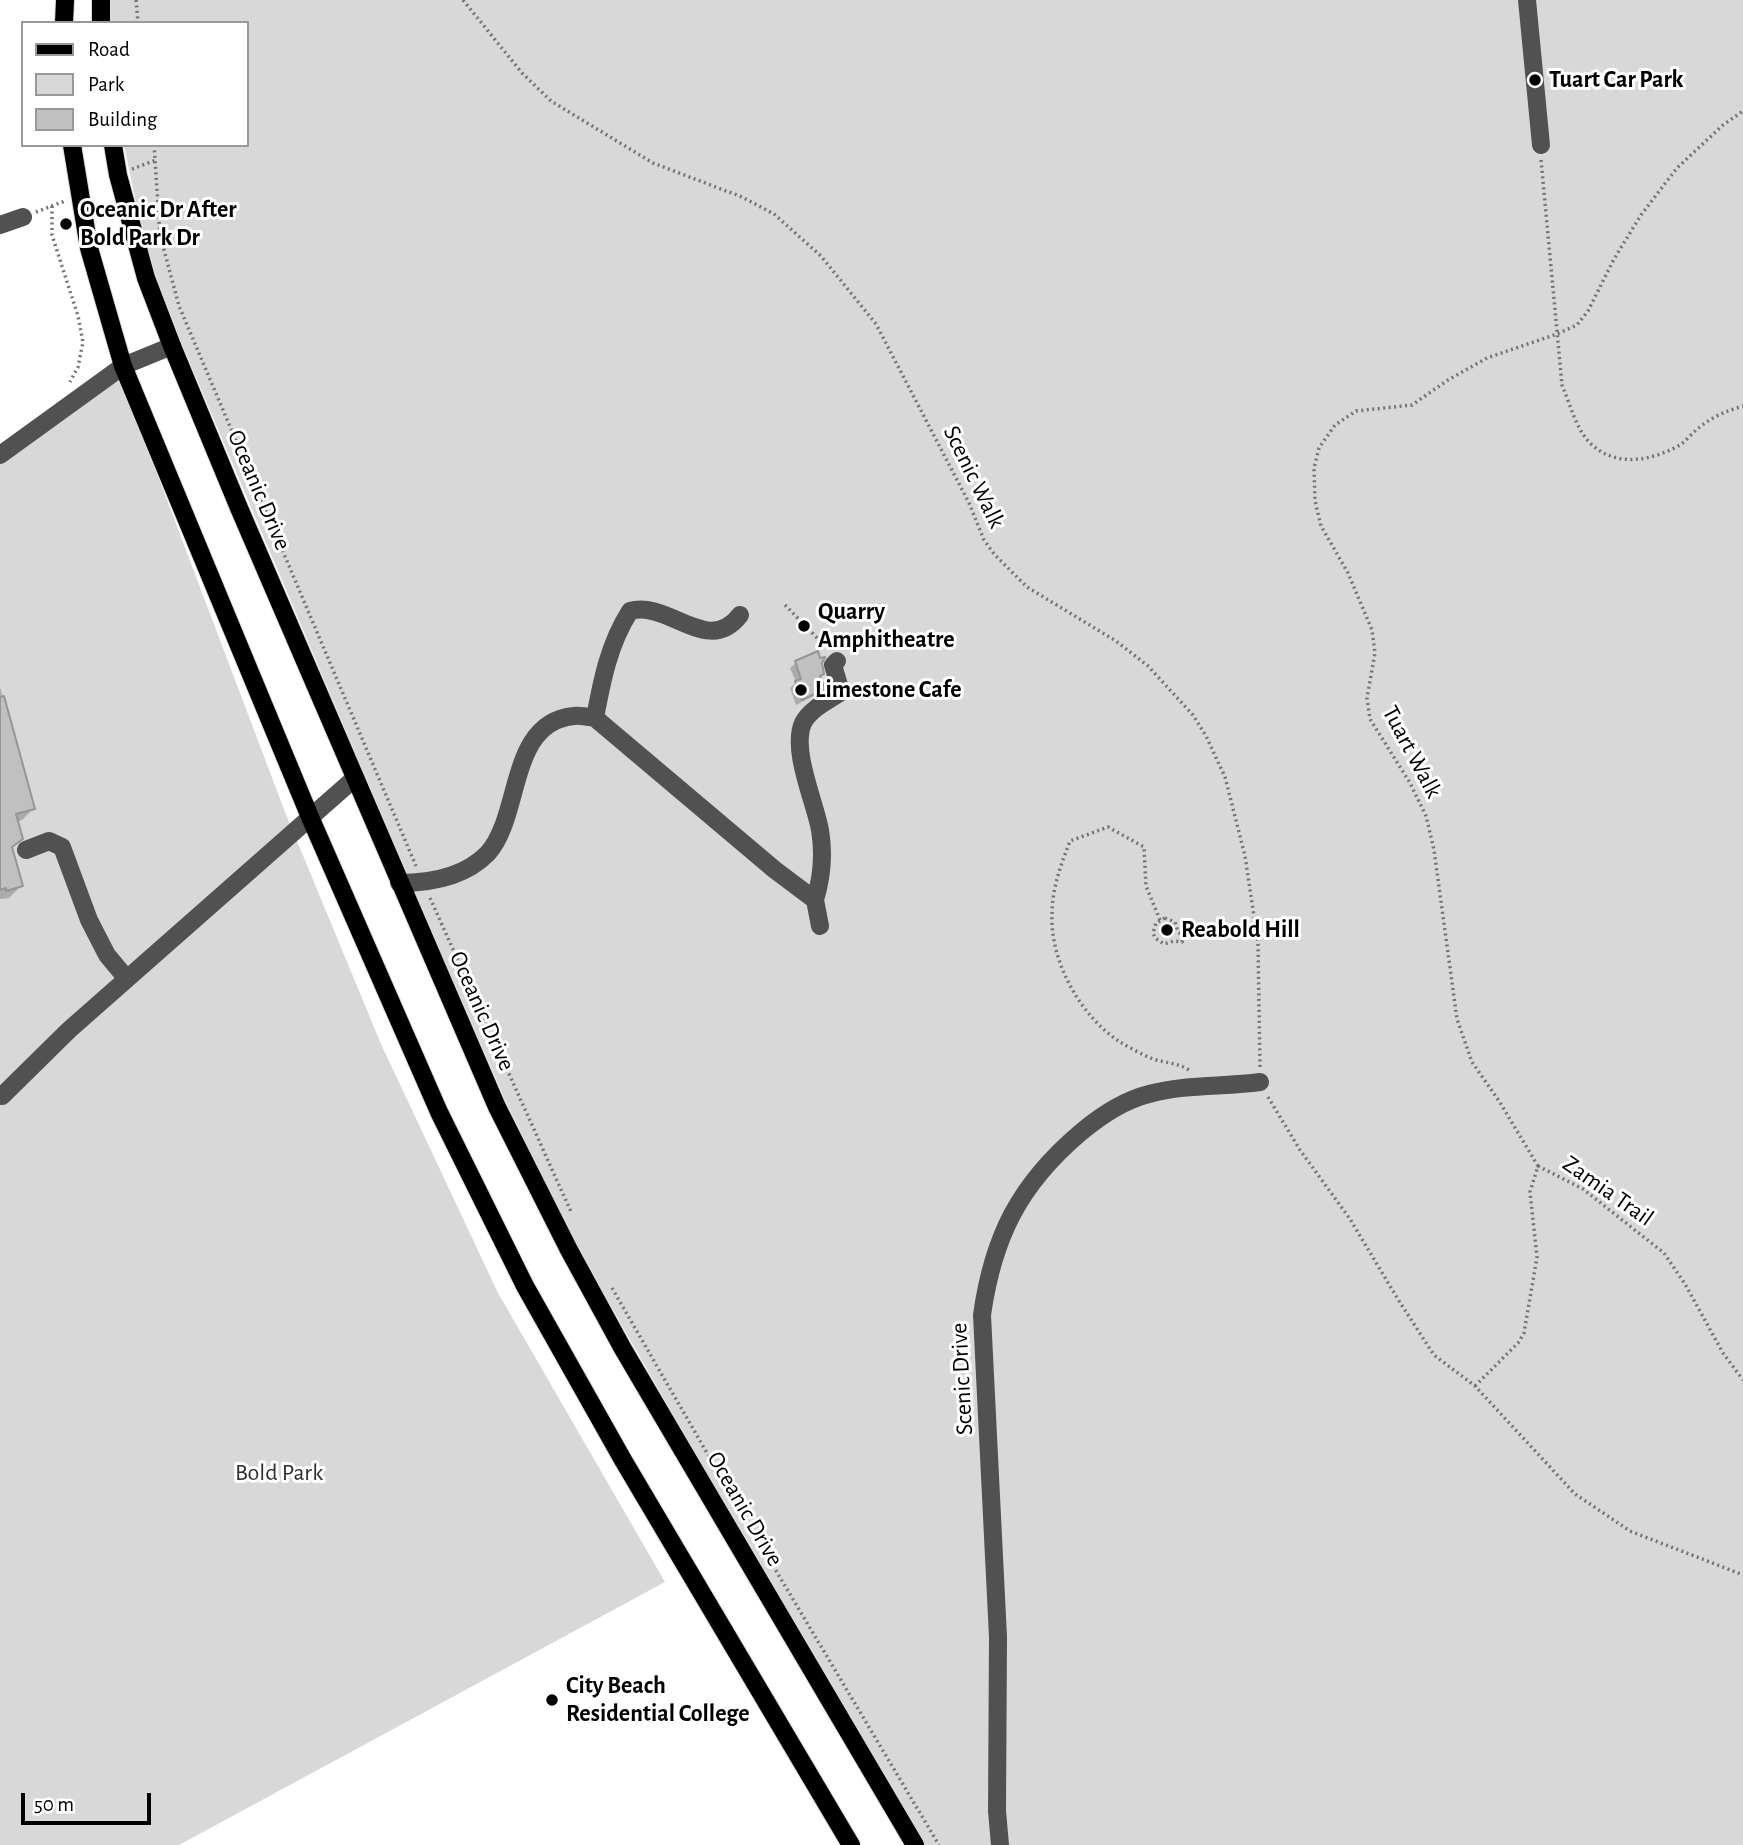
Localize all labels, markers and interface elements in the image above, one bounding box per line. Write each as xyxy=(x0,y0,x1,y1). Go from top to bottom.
legend xyxy=(21,21,248,147)
text: Road xyxy=(88,39,130,60)
place label: Tuart Car Park xyxy=(1549,66,1683,94)
marker: Tuart Car Park xyxy=(1527,72,1543,88)
text: Park xyxy=(88,74,124,95)
text: Building xyxy=(88,109,157,130)
place label: Oceanic Dr After Bold Park Dr xyxy=(80,196,237,252)
marker: Oceanic Dr After Bold Park Dr xyxy=(58,216,74,232)
street label: Scenic Walk xyxy=(937,421,1011,533)
street label: Oceanic Drive xyxy=(221,426,297,554)
place label: Quarry Amphitheatre xyxy=(818,598,955,654)
marker: Quarry Amphitheatre xyxy=(796,618,812,634)
place label: Limestone Cafe xyxy=(815,676,962,704)
marker: Limestone Cafe xyxy=(793,682,809,698)
street label: Tuart Walk xyxy=(1376,701,1448,803)
place label: Reabold Hill xyxy=(1181,916,1300,944)
marker: Reabold Hill xyxy=(1159,922,1175,938)
street label: Oceanic Drive xyxy=(443,947,521,1075)
street label: Zamia Trail xyxy=(1557,1149,1659,1233)
street label: Scenic Drive xyxy=(945,1322,979,1436)
street label: Oceanic Drive xyxy=(701,1447,789,1571)
park label: Bold Park xyxy=(235,1459,323,1487)
place label: City Beach Residential College xyxy=(566,1672,750,1728)
marker: City Beach Residential College xyxy=(544,1692,560,1708)
scale bar xyxy=(24,1778,154,1822)
text: 50 m xyxy=(34,1794,74,1815)

